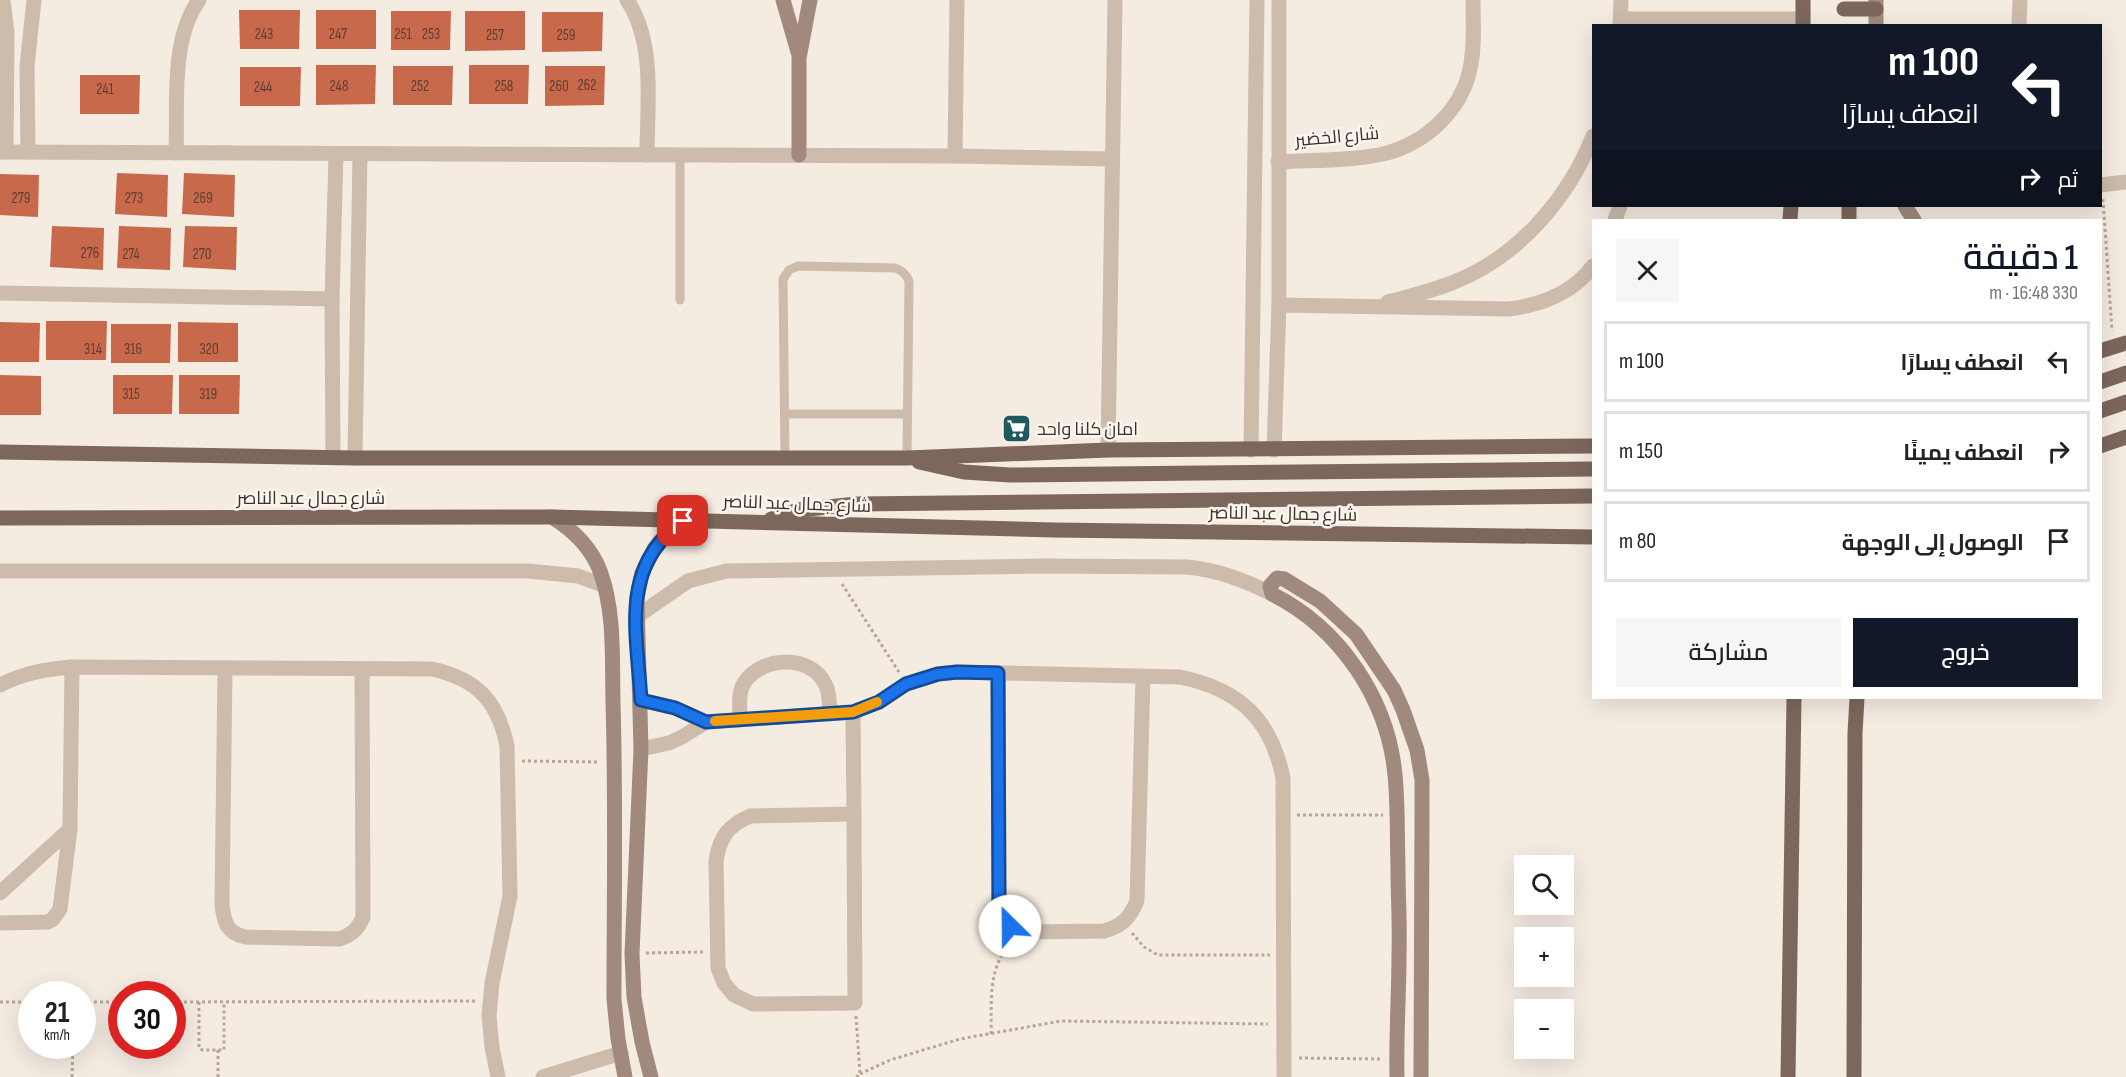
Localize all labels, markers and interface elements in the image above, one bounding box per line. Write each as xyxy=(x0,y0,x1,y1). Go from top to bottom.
house number: 243 xyxy=(255,25,273,44)
house number: 247 xyxy=(329,25,347,44)
house number: 251 xyxy=(394,25,412,44)
house number: 253 xyxy=(422,25,440,44)
house number: 257 xyxy=(486,26,504,45)
house number: 259 xyxy=(557,26,575,45)
text: 100 m xyxy=(1888,37,1979,88)
icon: left xyxy=(2000,48,2078,126)
house number: 262 xyxy=(577,76,597,95)
house number: 248 xyxy=(330,77,348,96)
house number: 252 xyxy=(411,77,429,96)
house number: 258 xyxy=(495,77,513,96)
house number: 260 xyxy=(549,77,569,96)
house number: 244 xyxy=(254,78,272,97)
house number: 241 xyxy=(96,80,115,99)
text: انعطف يسارًا xyxy=(1842,99,1979,131)
street label: شارع الخضير xyxy=(1293,123,1380,152)
icon: right xyxy=(2013,162,2046,195)
text: ثم xyxy=(2058,167,2078,194)
house number: 279 xyxy=(12,189,30,208)
house number: 273 xyxy=(125,189,143,208)
house number: 269 xyxy=(193,189,213,208)
text: 1 دقيقة xyxy=(1963,237,2078,280)
button: close xyxy=(1616,239,1679,302)
house number: 276 xyxy=(81,244,99,263)
house number: 274 xyxy=(122,245,140,264)
house number: 270 xyxy=(193,245,211,264)
text: 330 m · 16:48 xyxy=(1989,281,2078,305)
house number: 314 xyxy=(84,340,102,359)
house number: 316 xyxy=(124,340,142,359)
house number: 320 xyxy=(199,340,219,359)
icon: left xyxy=(2042,345,2075,378)
text: 100 m xyxy=(1619,348,1664,375)
text: انعطف يسارًا xyxy=(1901,350,2024,377)
house number: 315 xyxy=(122,385,140,404)
house number: 319 xyxy=(199,385,217,404)
supermarket icon: امان كلنا واحد xyxy=(1000,413,1032,445)
place label: امان كلنا واحد xyxy=(1037,419,1138,440)
icon: right xyxy=(2042,435,2075,468)
text: 150 m xyxy=(1619,438,1663,465)
text: انعطف يمينًا xyxy=(1903,440,2024,467)
street label: شارع جمال عبد الناصر xyxy=(236,488,385,510)
street label: شارع جمال عبد الناصر xyxy=(721,491,872,518)
pin xyxy=(657,495,708,546)
street label: شارع جمال عبد الناصر xyxy=(1208,502,1357,527)
icon: arrive xyxy=(666,504,699,537)
icon: arrive xyxy=(2042,525,2075,558)
text: 80 m xyxy=(1619,528,1656,555)
text: الوصول إلى الوجهة xyxy=(1842,530,2024,557)
button: مشاركة xyxy=(1616,618,1841,687)
button: خروج xyxy=(1853,618,2078,687)
map controls xyxy=(1514,855,1574,1059)
button: search xyxy=(1514,855,1574,915)
position arrow xyxy=(978,894,1042,958)
button: + xyxy=(1514,927,1574,987)
speed limit sign: 30 xyxy=(108,981,186,1059)
text: 21 xyxy=(45,995,69,1031)
button: − xyxy=(1514,999,1574,1059)
text: km/h xyxy=(44,1026,70,1045)

